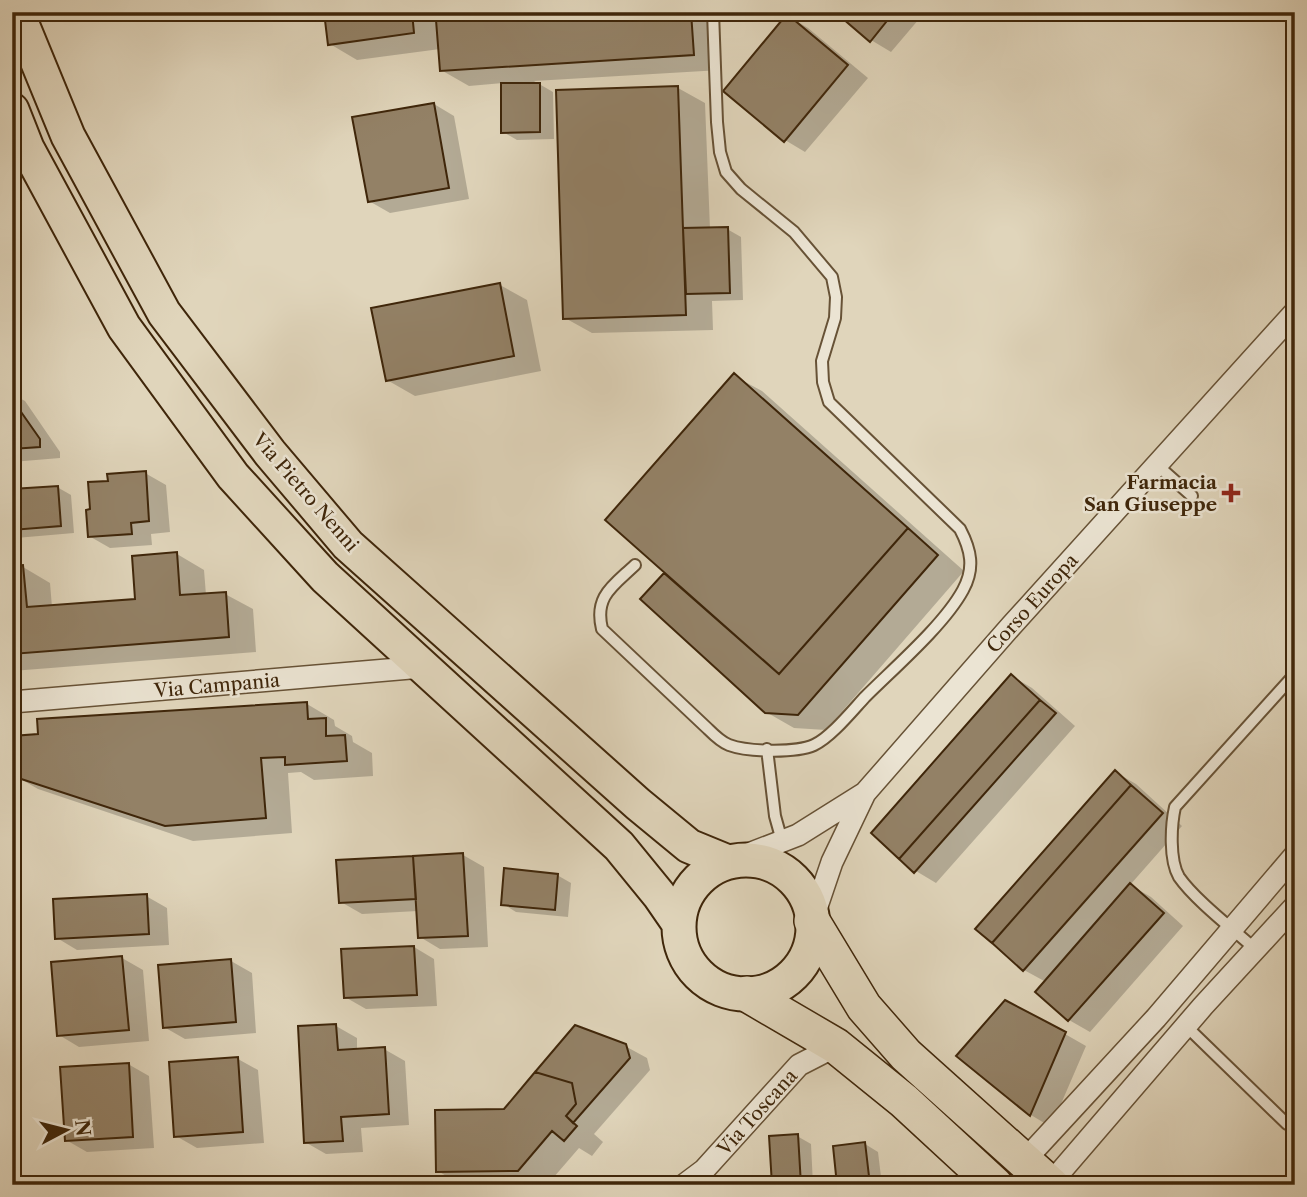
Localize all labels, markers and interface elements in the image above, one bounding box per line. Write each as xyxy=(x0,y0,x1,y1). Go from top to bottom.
street label: Via Pietro Nenni xyxy=(247,427,364,557)
place label: Farmacia San Giuseppe xyxy=(1084,471,1218,516)
marker: Farmacia San Giuseppe xyxy=(1223,485,1239,501)
street label: Corso Europa xyxy=(982,549,1083,658)
street label: Via Campania xyxy=(152,669,281,703)
street label: Via Toscana xyxy=(712,1064,802,1161)
north arrow xyxy=(32,1096,102,1166)
text: N xyxy=(70,1118,95,1138)

